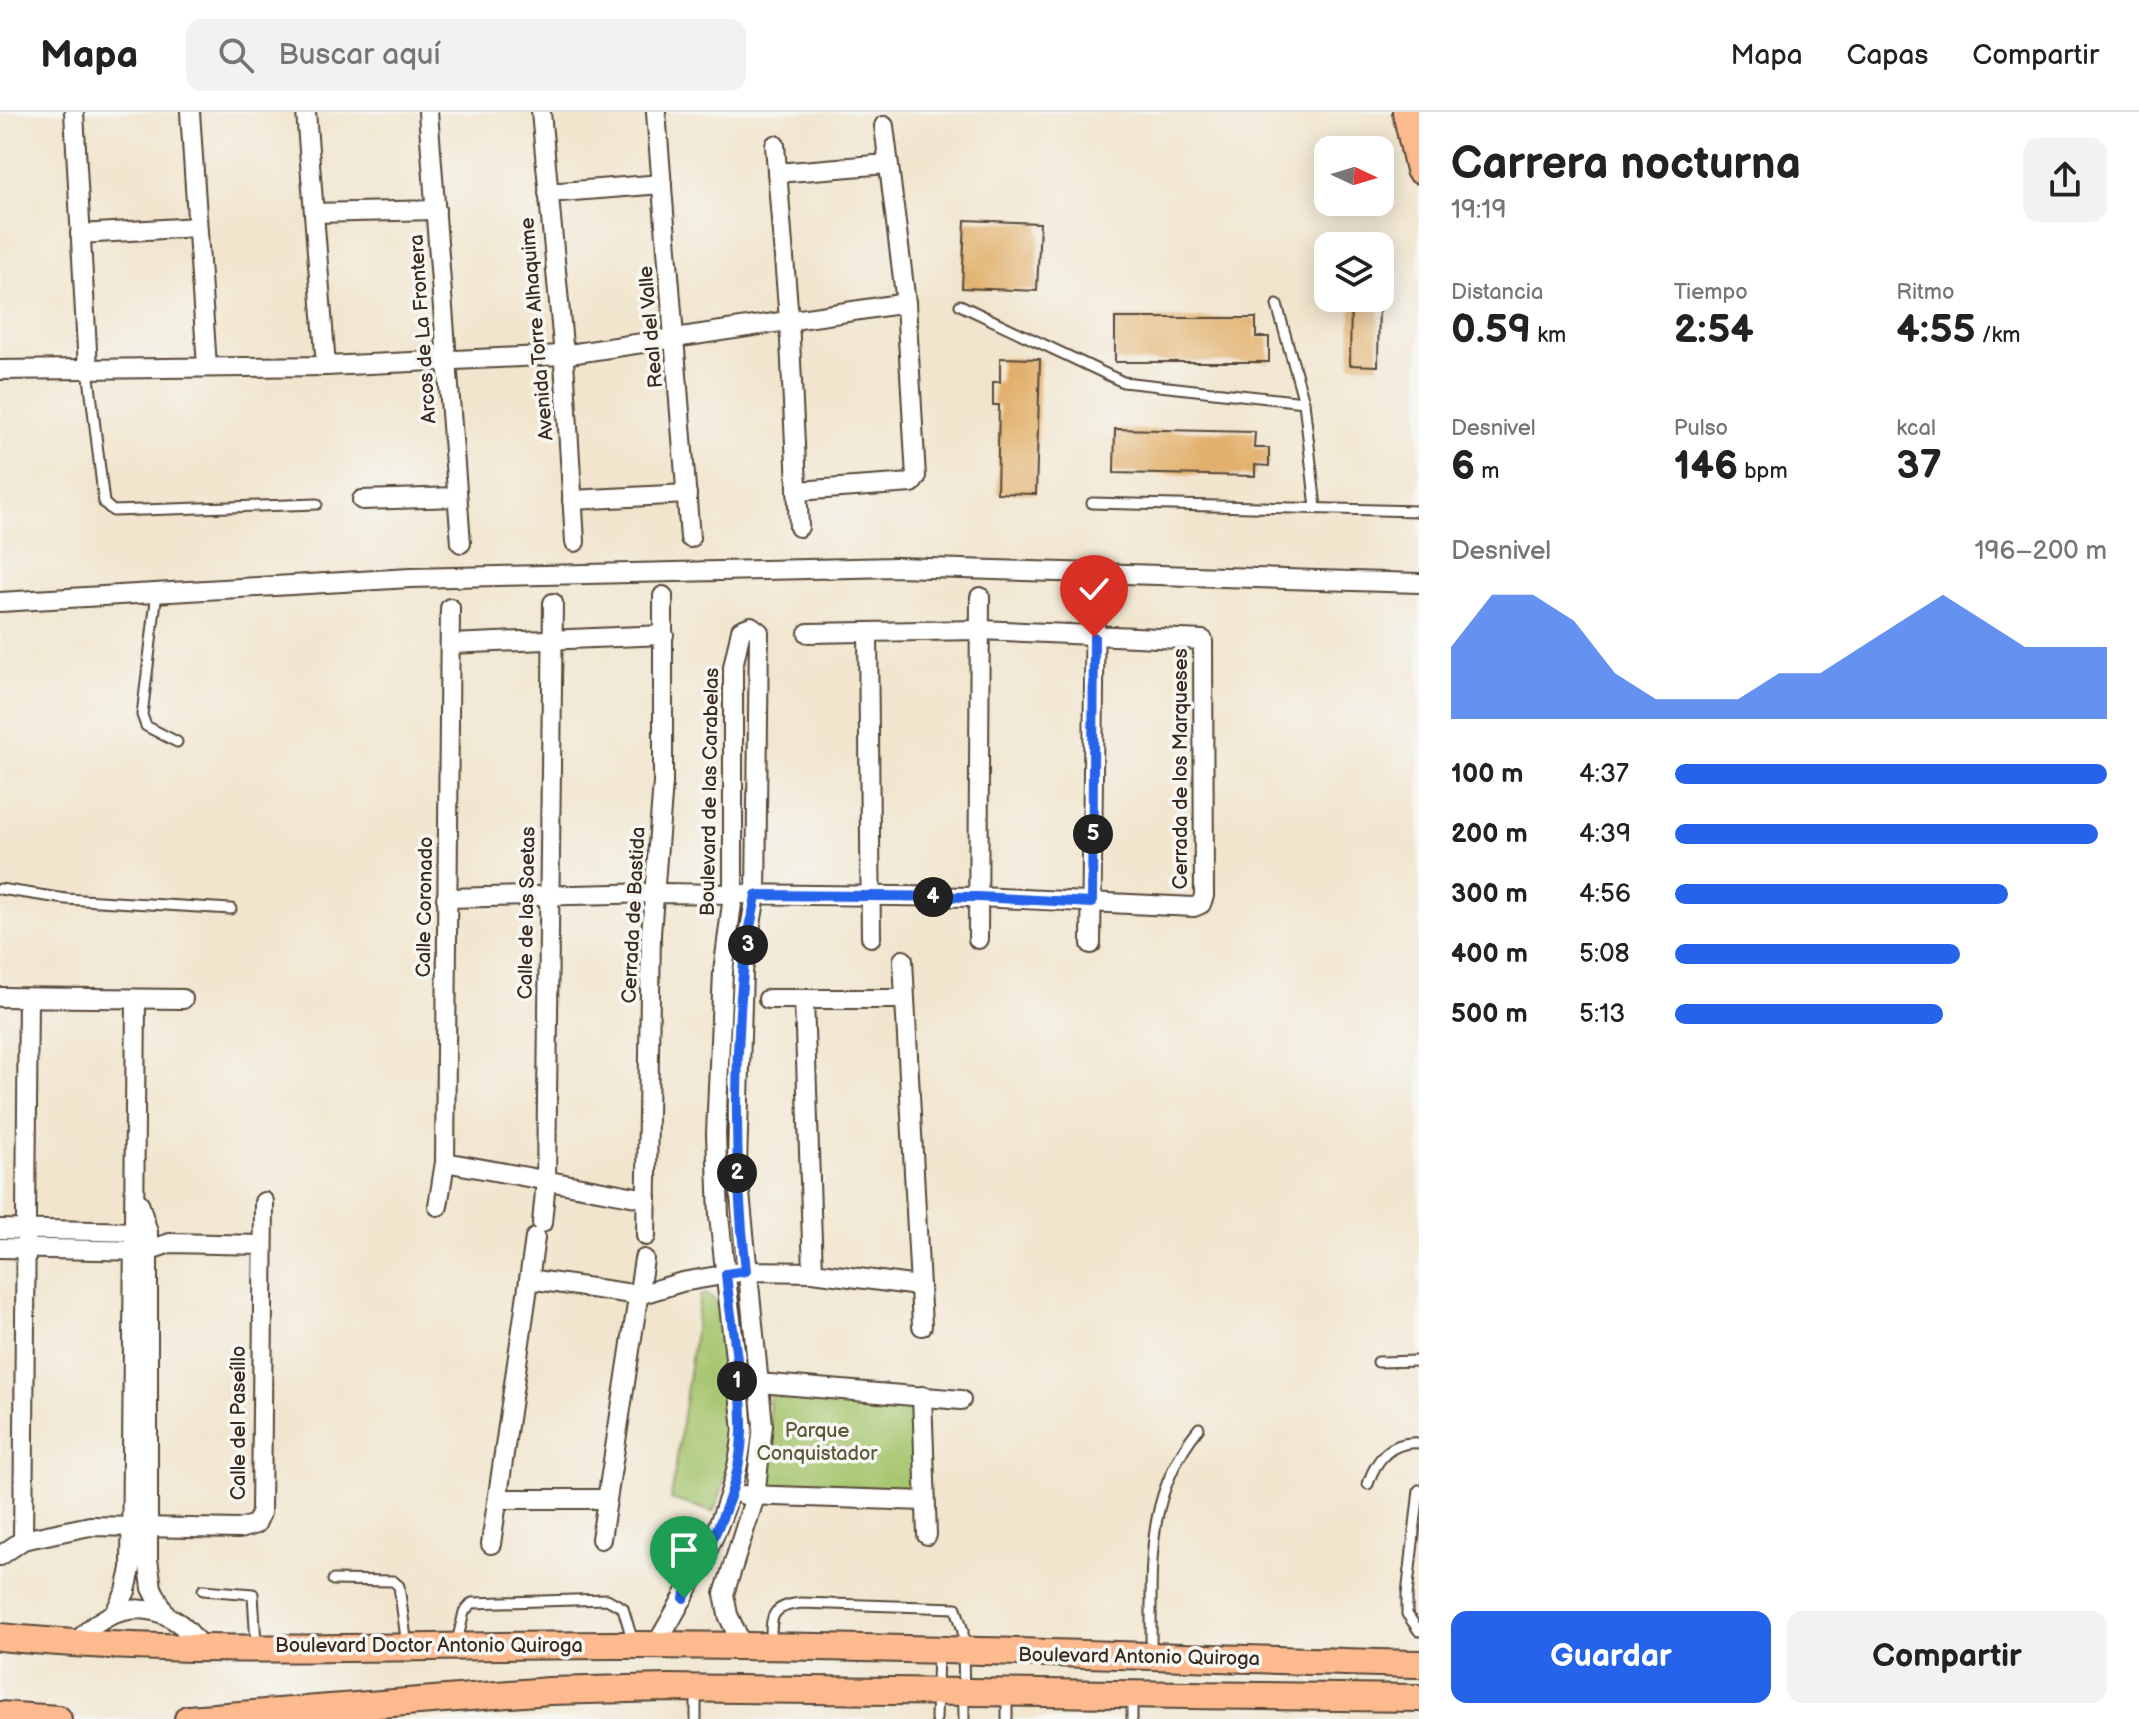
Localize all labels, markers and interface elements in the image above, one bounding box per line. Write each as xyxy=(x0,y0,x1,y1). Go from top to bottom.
search box xyxy=(186,19,746,91)
text: Mapa xyxy=(40,33,138,78)
icon: search xyxy=(214,33,258,77)
text: Buscar aquí xyxy=(278,37,441,73)
text: Mapa xyxy=(1730,39,1803,72)
text: Capas xyxy=(1847,39,1928,72)
text: Compartir xyxy=(1972,39,2099,72)
north arrow xyxy=(1314,136,1394,216)
map controls xyxy=(1314,136,1394,312)
text: Carrera nocturna xyxy=(1451,138,1801,191)
button: share xyxy=(2023,138,2107,222)
text: 19:19 xyxy=(1451,195,1506,226)
street label: Avenida Torre Alhaquime xyxy=(515,216,559,442)
button: layers xyxy=(1314,232,1394,312)
street label: Arcos de La Frontera xyxy=(404,234,442,424)
street label: Real del Valle xyxy=(634,265,668,389)
text: Distancia xyxy=(1451,279,1543,306)
text: Tiempo xyxy=(1674,279,1748,306)
text: Ritmo xyxy=(1896,279,1955,306)
text: 0.59 xyxy=(1451,306,1531,354)
text: 2:54 xyxy=(1674,306,1754,354)
text: 4:55 xyxy=(1896,306,1976,354)
text: km xyxy=(1531,322,1566,349)
text: /km xyxy=(1976,322,2021,349)
text: Desnivel xyxy=(1451,415,1536,442)
text: Pulso xyxy=(1674,415,1728,442)
text: kcal xyxy=(1896,415,1936,442)
text: 6 xyxy=(1451,442,1475,490)
text: 146 xyxy=(1674,442,1738,490)
text: 37 xyxy=(1896,442,1942,490)
text: m xyxy=(1475,458,1499,485)
text: bpm xyxy=(1738,458,1788,485)
text: Desnivel xyxy=(1451,536,1551,567)
text: 196–200 m xyxy=(1974,536,2107,567)
pin xyxy=(1060,555,1128,637)
icon: check xyxy=(1072,567,1116,611)
street label: Cerrada de los Marqueses xyxy=(1169,648,1193,890)
street label: Boulevard de las Carabelas xyxy=(696,667,724,916)
text: 100 m xyxy=(1451,759,1524,790)
text: 4:37 xyxy=(1579,759,1629,790)
pin: 5 xyxy=(1073,814,1113,854)
text: 200 m xyxy=(1451,819,1528,850)
text: 4:39 xyxy=(1579,819,1631,850)
text: 5 xyxy=(1087,820,1099,847)
street label: Calle de las Saetas xyxy=(513,826,541,1000)
street label: Cerrada de Bastida xyxy=(617,826,651,1004)
street label: Calle Coronado xyxy=(412,836,438,978)
pin: 4 xyxy=(913,877,953,917)
text: 300 m xyxy=(1451,879,1528,910)
text: 4:56 xyxy=(1579,879,1631,910)
text: 4 xyxy=(927,883,939,910)
pin: 3 xyxy=(728,925,768,965)
text: 3 xyxy=(742,931,754,958)
text: 400 m xyxy=(1451,939,1528,970)
text: 5:08 xyxy=(1579,939,1630,970)
text: 500 m xyxy=(1451,999,1528,1030)
text: 5:13 xyxy=(1579,999,1625,1030)
pin: 2 xyxy=(717,1153,757,1193)
text: 2 xyxy=(730,1159,744,1186)
street label: Calle del Paseíllo xyxy=(227,1346,251,1500)
pin: 1 xyxy=(717,1361,757,1401)
text: 1 xyxy=(732,1367,742,1394)
park label: Parque Conquistador xyxy=(756,1419,878,1466)
pin xyxy=(650,1516,718,1598)
icon: arrive xyxy=(662,1528,706,1572)
button: Guardar xyxy=(1451,1611,1771,1703)
button: Compartir xyxy=(1787,1611,2107,1703)
street label: Boulevard Doctor Antonio Quiroga xyxy=(275,1634,583,1658)
street label: Boulevard Antonio Quiroga xyxy=(1018,1643,1260,1671)

